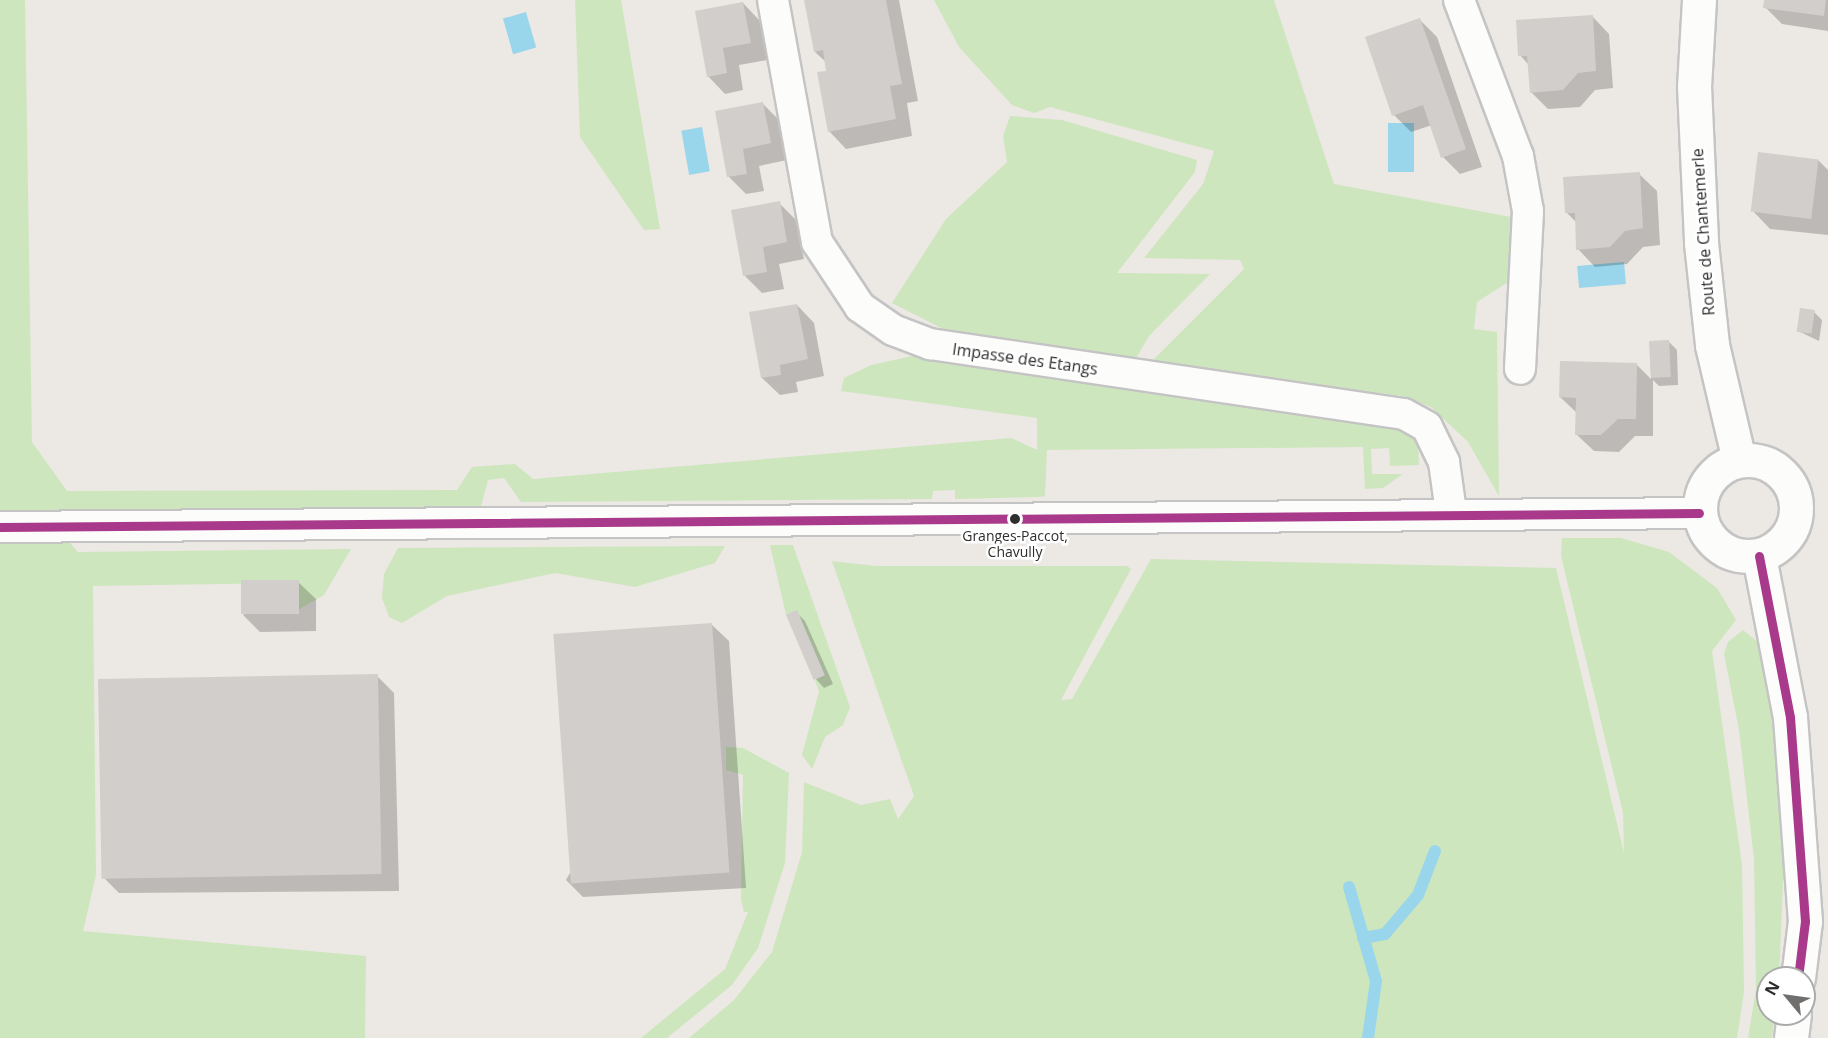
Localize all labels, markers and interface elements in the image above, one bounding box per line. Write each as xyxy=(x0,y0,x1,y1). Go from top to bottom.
street label: Route de Chantemerle xyxy=(1688,148,1718,316)
street label: Impasse des Etangs xyxy=(951,339,1099,379)
marker: Granges-Paccot, Chavully xyxy=(1009,513,1021,525)
place label: Granges-Paccot, Chavully xyxy=(962,528,1068,560)
north arrow xyxy=(1756,966,1816,1026)
text: N xyxy=(1759,977,1785,999)

